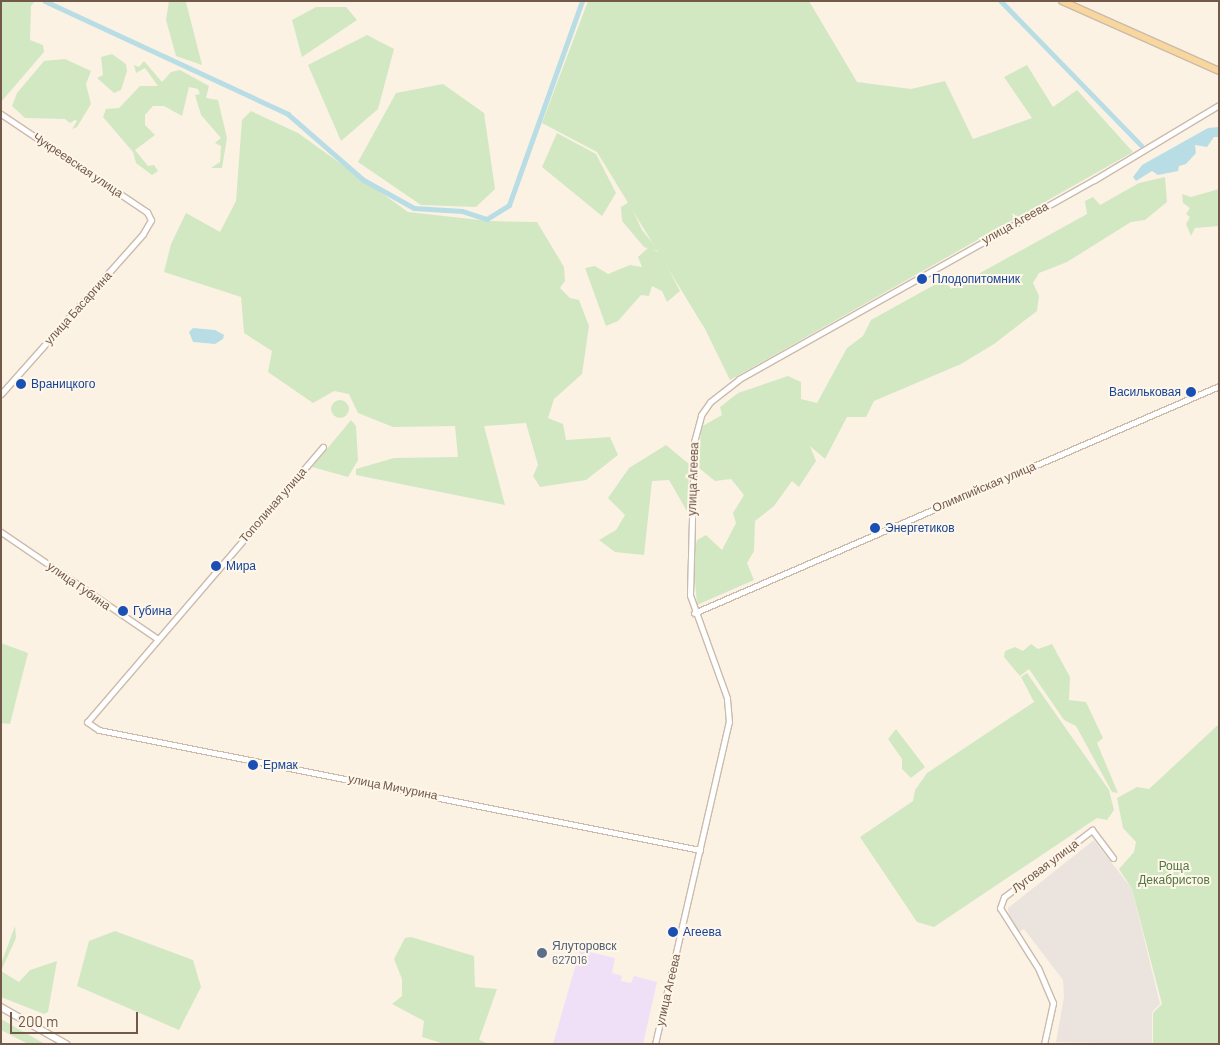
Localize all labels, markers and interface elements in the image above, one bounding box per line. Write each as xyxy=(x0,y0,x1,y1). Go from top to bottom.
street label: Чукреевская улица xyxy=(30,130,126,200)
street label: улица Агеева xyxy=(979,199,1051,247)
street label: улица Басаргина xyxy=(41,268,115,348)
place label: Плодопитомник xyxy=(932,272,1020,286)
marker: Плодопитомник xyxy=(916,273,928,285)
place label: Враницкого xyxy=(31,377,95,391)
marker: Враницкого xyxy=(15,378,27,390)
place label: Васильковая xyxy=(1109,385,1181,399)
marker: Васильковая xyxy=(1185,386,1197,398)
street label: улица Агеева xyxy=(685,442,701,516)
street label: Олимпийская улица xyxy=(930,459,1038,515)
street label: Тополиная улица xyxy=(236,464,310,546)
place label: Энергетиков xyxy=(885,521,955,535)
marker: Энергетиков xyxy=(869,522,881,534)
street label: улица Губина xyxy=(45,559,113,613)
place label: Мира xyxy=(226,559,256,573)
marker: Мира xyxy=(210,560,222,572)
place label: Губина xyxy=(133,604,172,618)
marker: Губина xyxy=(117,605,129,617)
place label: Ермак xyxy=(263,758,298,772)
marker: Ермак xyxy=(247,759,259,771)
street label: улица Мичурина xyxy=(347,771,439,803)
street label: Луговая улица xyxy=(1009,836,1081,896)
park label: Роща Декабристов xyxy=(1138,859,1210,887)
place label: Агеева xyxy=(683,925,721,939)
marker: Агеева xyxy=(667,926,679,938)
place label: Ялуторовск 627016 xyxy=(552,939,617,967)
marker: Ялуторовск 627016 xyxy=(536,947,548,959)
street label: улица Агеева xyxy=(653,952,683,1028)
scale bar xyxy=(12,1002,140,1034)
text: 200 m xyxy=(18,1012,58,1030)

